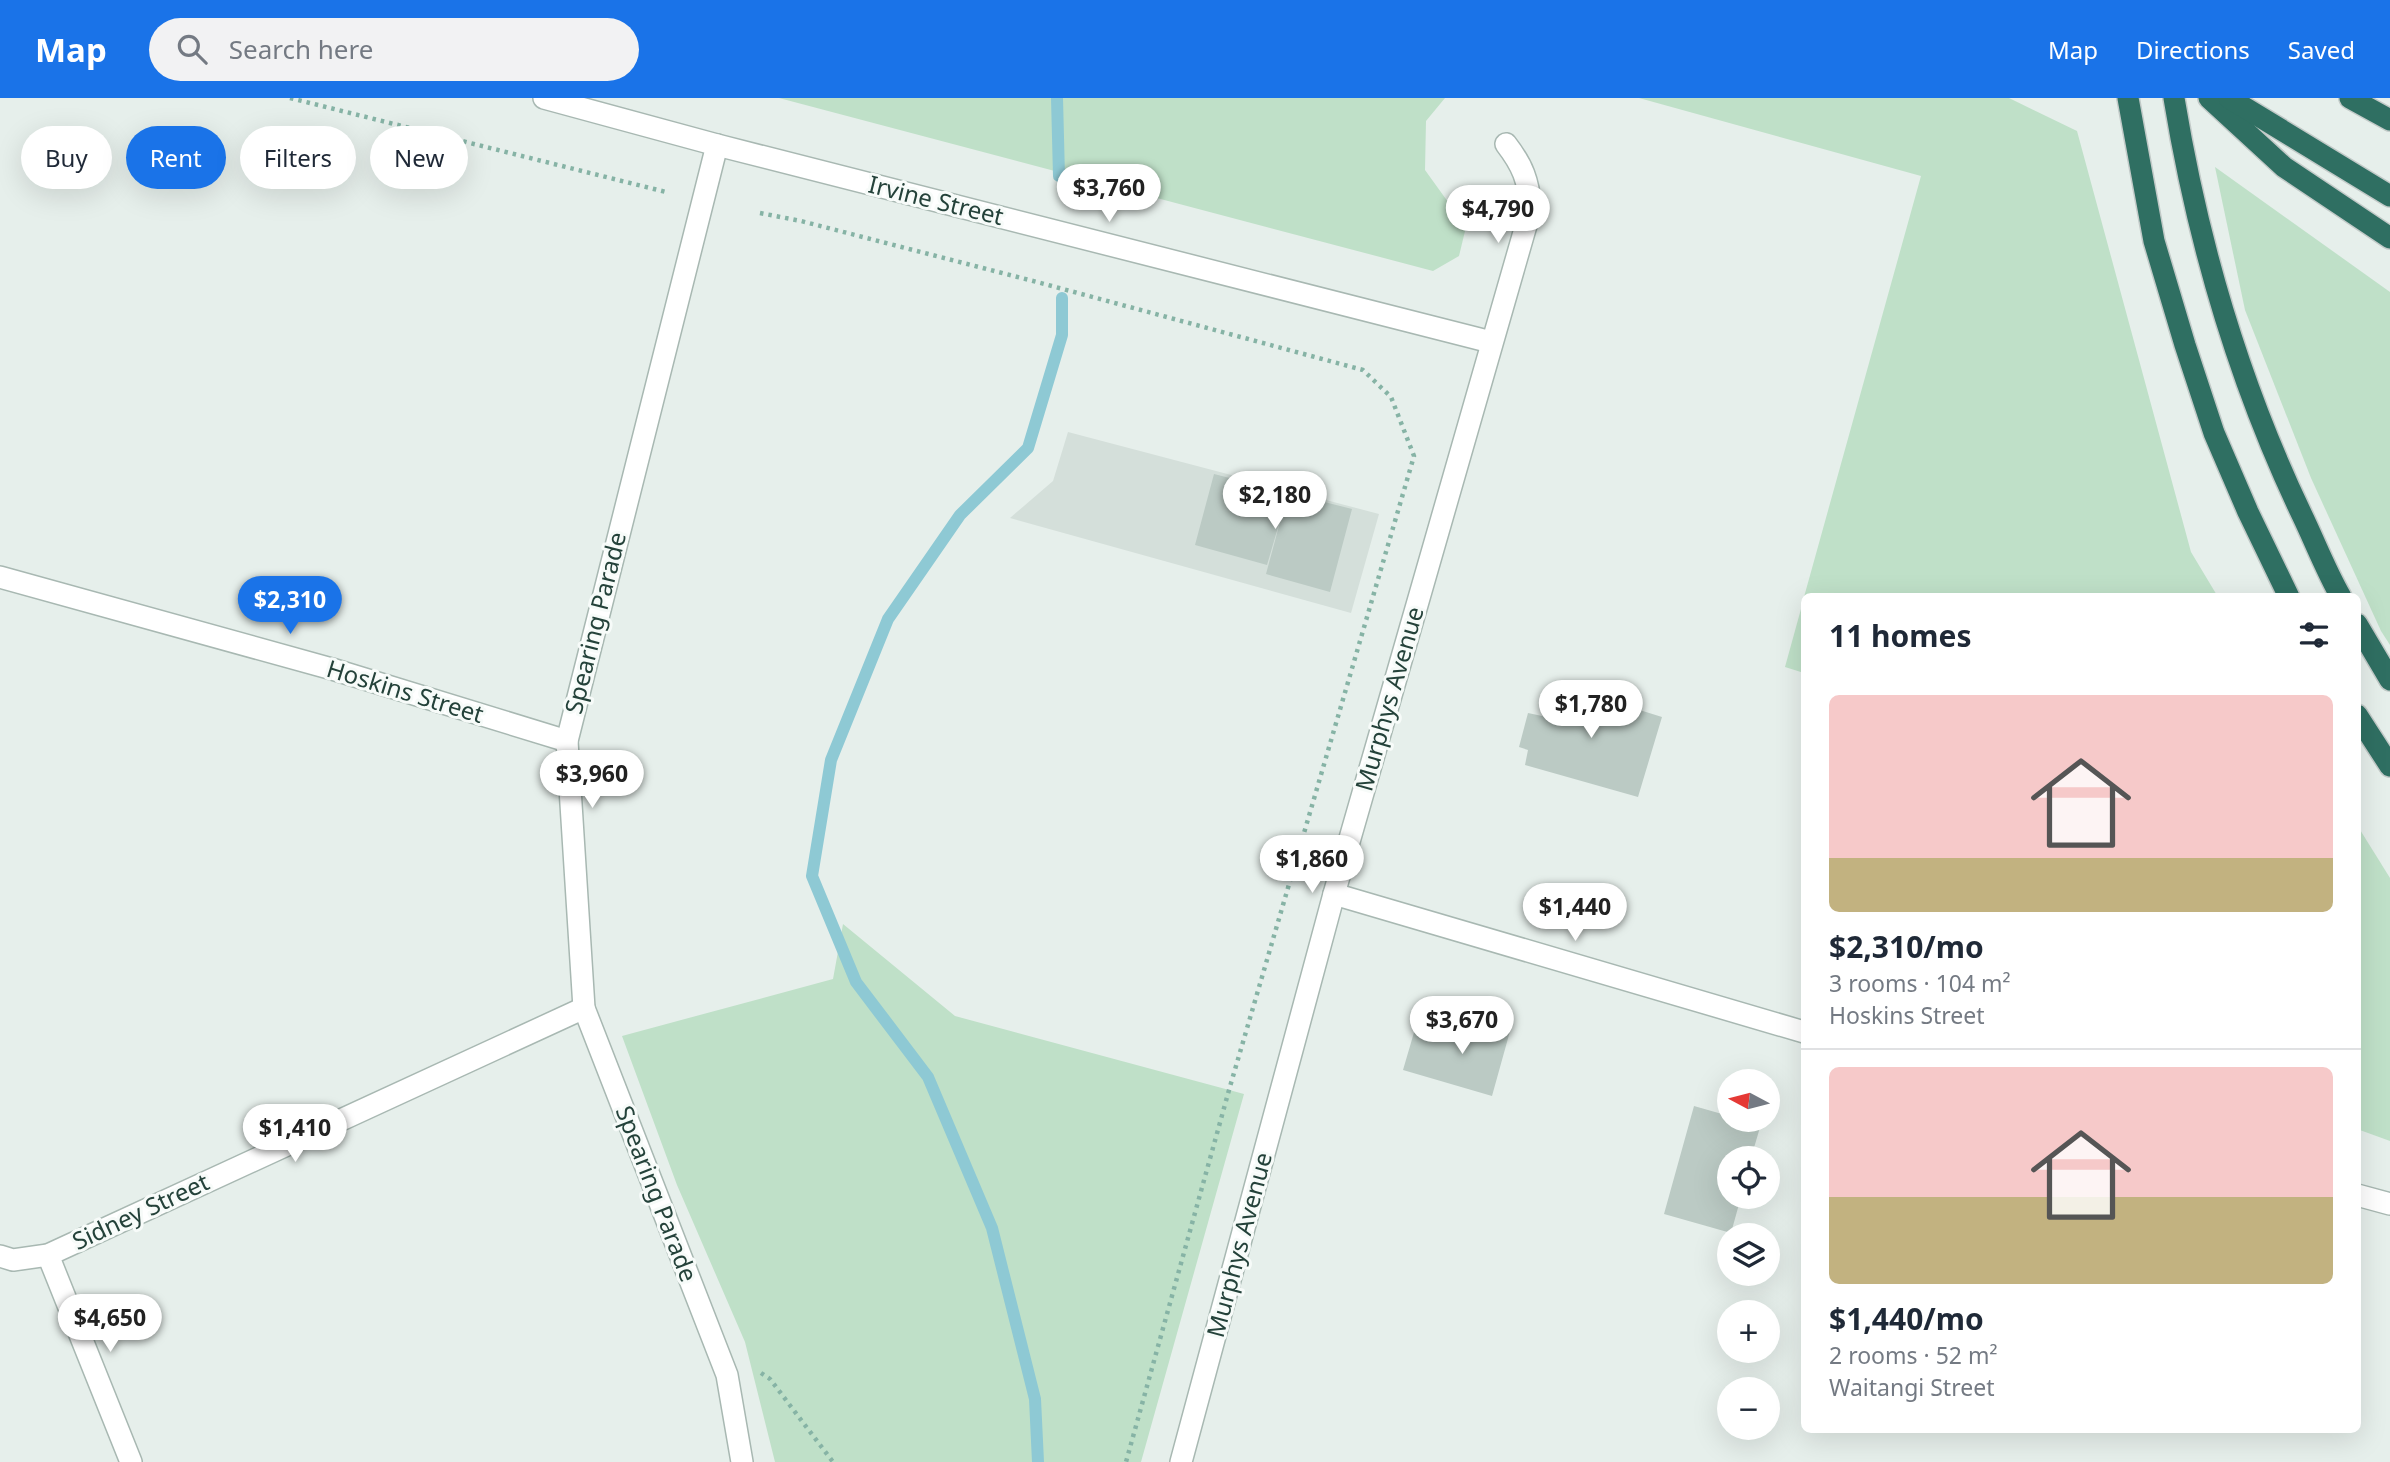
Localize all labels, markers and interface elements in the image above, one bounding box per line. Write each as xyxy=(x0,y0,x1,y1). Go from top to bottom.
search box xyxy=(149,18,639,81)
text: Map xyxy=(35,27,107,72)
icon: search xyxy=(173,30,211,68)
text: Search here xyxy=(229,31,373,67)
text: Map xyxy=(2048,33,2098,66)
text: Directions xyxy=(2136,33,2250,66)
text: Saved xyxy=(2288,33,2355,66)
chip: Buy xyxy=(21,126,112,189)
chip: Rent xyxy=(126,126,226,189)
chip: Filters xyxy=(240,126,356,189)
chip: New xyxy=(370,126,468,189)
pin: $3,760 xyxy=(1052,164,1166,224)
street label: Irvine Street xyxy=(865,167,1008,232)
text: $3,760 xyxy=(1073,171,1145,203)
pin: $4,790 xyxy=(1441,186,1555,245)
text: $4,790 xyxy=(1462,192,1534,224)
pin: $2,180 xyxy=(1218,472,1332,531)
text: $2,180 xyxy=(1239,478,1311,510)
street label: Spearing Parade xyxy=(556,528,633,717)
pin: $2,310 xyxy=(233,576,347,636)
text: $2,310 xyxy=(254,583,326,615)
street label: Murphys Avenue xyxy=(1346,603,1431,795)
text: 11 homes xyxy=(1829,615,1972,656)
icon: filters xyxy=(2295,616,2333,654)
street label: Hoskins Street xyxy=(323,651,488,730)
pin: $1,780 xyxy=(1534,680,1648,740)
text: $1,780 xyxy=(1555,687,1627,719)
icon: home xyxy=(2018,740,2144,866)
pin: $3,960 xyxy=(535,750,649,810)
text: $3,960 xyxy=(556,757,628,789)
pin: $1,860 xyxy=(1255,836,1369,895)
text: $1,860 xyxy=(1276,842,1348,874)
pin: $1,440 xyxy=(1518,884,1632,943)
text: $1,440 xyxy=(1539,890,1611,922)
text: $2,310/mo xyxy=(1829,926,1984,967)
text: 3 rooms · 104 m² xyxy=(1829,967,2011,999)
pin: $3,670 xyxy=(1405,996,1519,1056)
text: Hoskins Street xyxy=(1829,999,1985,1031)
text: $3,670 xyxy=(1426,1003,1498,1035)
north arrow xyxy=(1717,1069,1780,1132)
map controls xyxy=(1717,1069,1780,1440)
street label: Spearing Parade xyxy=(609,1101,706,1286)
pin: $1,410 xyxy=(238,1104,352,1164)
text: $1,410 xyxy=(259,1111,331,1143)
icon: home xyxy=(2018,1112,2144,1238)
button: locate xyxy=(1717,1146,1780,1209)
street label: Murphys Avenue xyxy=(1198,1148,1279,1341)
street label: Sidney Street xyxy=(67,1164,214,1257)
button: layers xyxy=(1717,1223,1780,1286)
pin: $4,650 xyxy=(53,1294,167,1354)
text: $1,440/mo xyxy=(1829,1298,1984,1339)
button: + xyxy=(1717,1300,1780,1363)
text: $4,650 xyxy=(74,1301,146,1333)
text: 2 rooms · 52 m² xyxy=(1829,1339,1998,1371)
text: Waitangi Street xyxy=(1829,1371,1994,1403)
button: − xyxy=(1717,1377,1780,1440)

